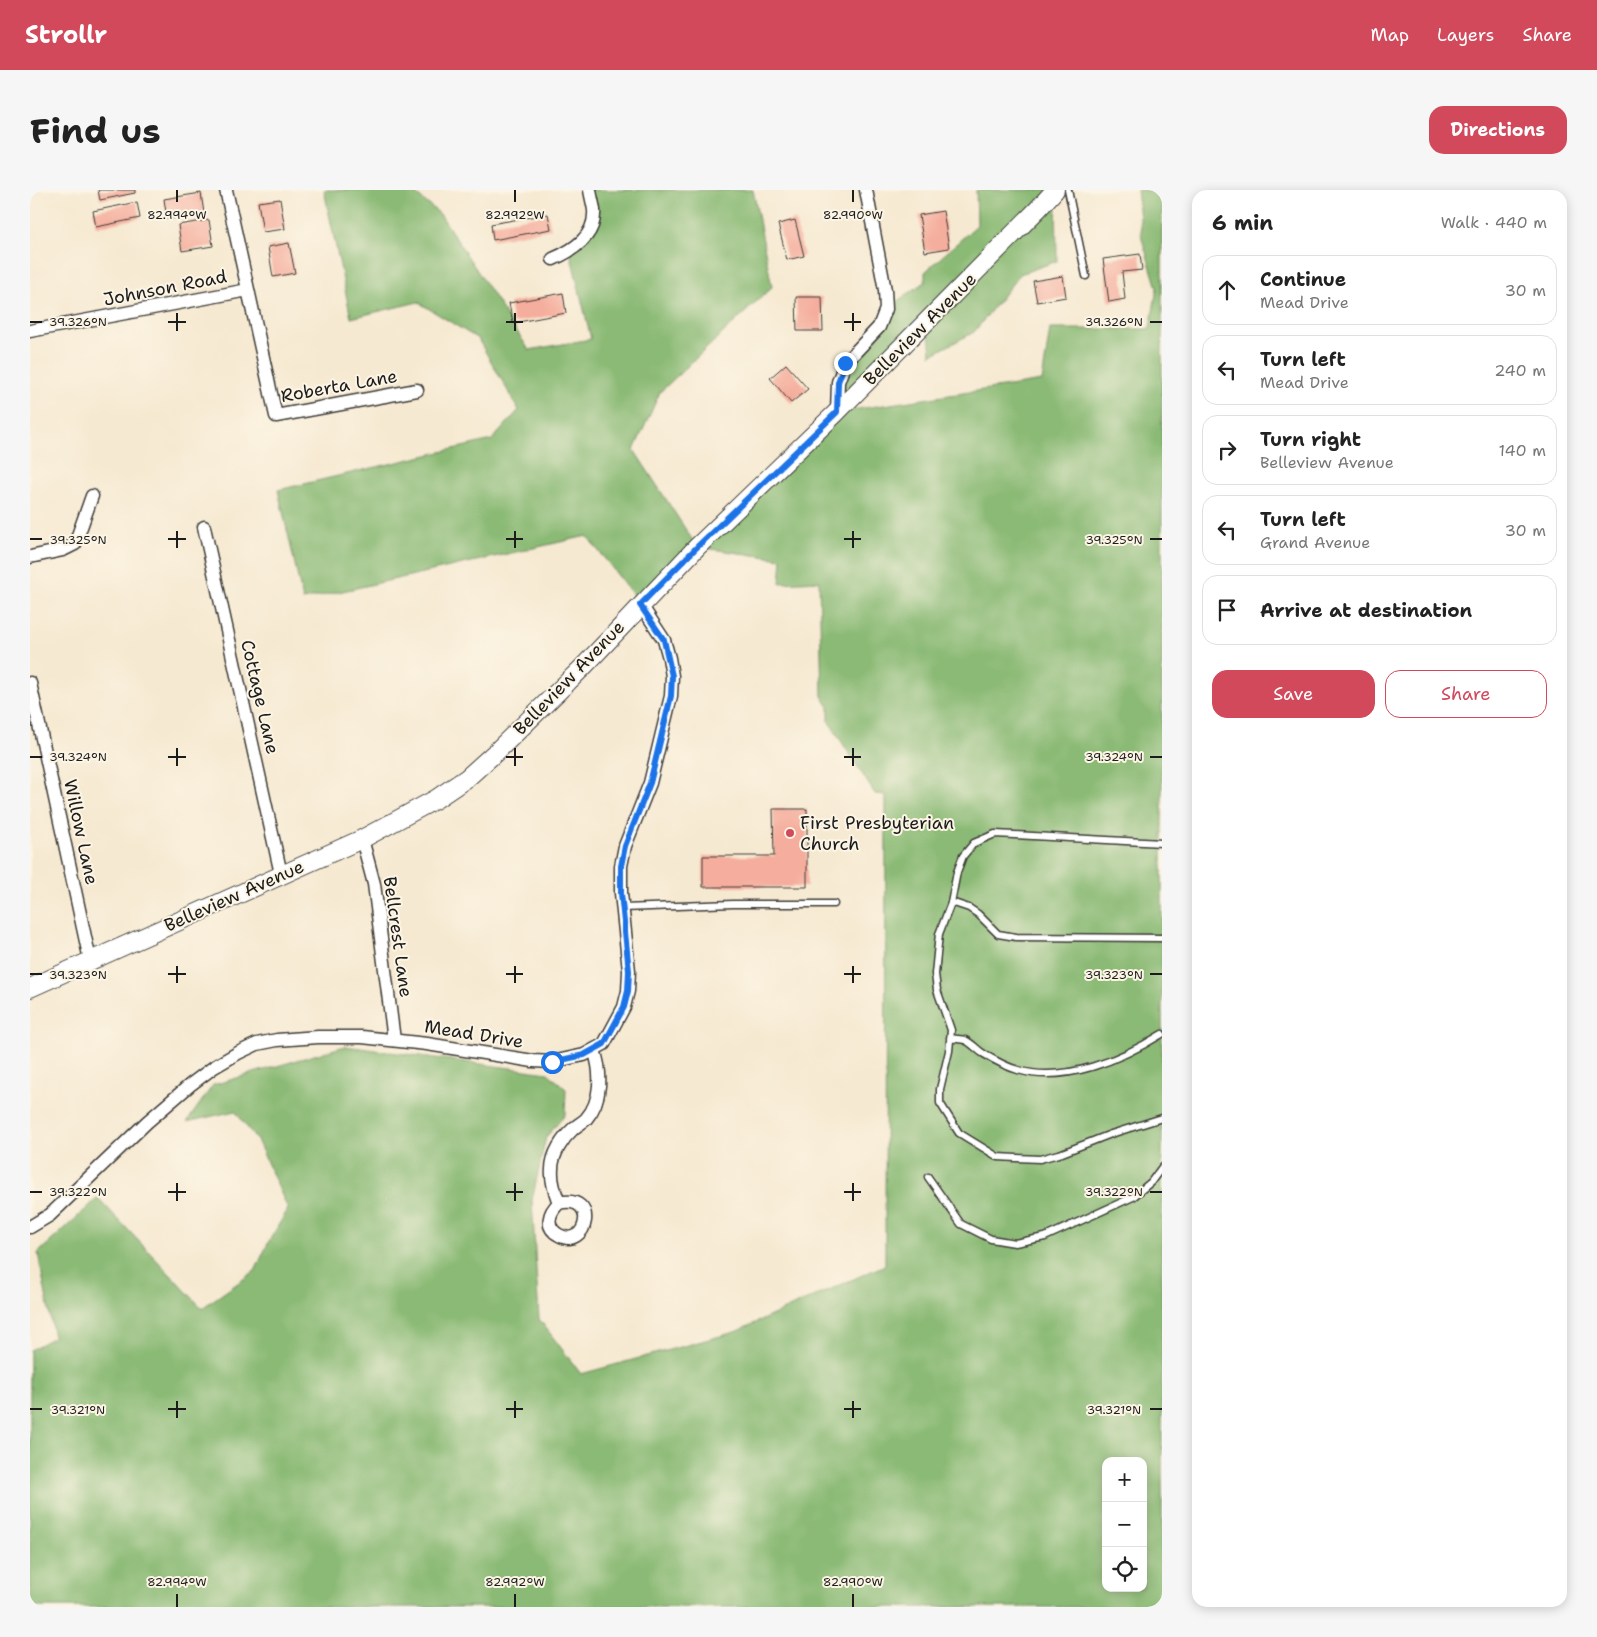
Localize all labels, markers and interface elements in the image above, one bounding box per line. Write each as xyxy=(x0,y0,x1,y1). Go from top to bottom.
text: Strollr xyxy=(25,19,107,51)
text: Map xyxy=(1371,23,1409,47)
text: Layers xyxy=(1437,23,1494,47)
text: Share xyxy=(1522,23,1572,47)
button: Directions xyxy=(1429,106,1567,154)
text: Find us xyxy=(30,107,161,154)
text: 82.994°W xyxy=(147,207,207,223)
text: 82.992°W xyxy=(485,207,545,223)
text: 82.990°W xyxy=(823,207,883,223)
text: 6 min xyxy=(1212,209,1273,237)
text: Walk · 440 m xyxy=(1441,212,1547,233)
street label: Johnson Road xyxy=(101,264,229,312)
street label: Belleview Avenue xyxy=(858,267,982,391)
text: Continue xyxy=(1260,267,1346,292)
icon: ahead xyxy=(1213,276,1241,304)
text: 30 m xyxy=(1505,280,1546,301)
text: Mead Drive xyxy=(1260,292,1349,313)
text: 39.326°N xyxy=(49,314,107,330)
text: 39.326°N xyxy=(1085,314,1143,330)
text: Turn left xyxy=(1260,347,1346,372)
route end xyxy=(834,352,857,375)
icon: left xyxy=(1213,356,1241,384)
text: 240 m xyxy=(1494,360,1546,381)
street label: Roberta Lane xyxy=(279,364,399,408)
text: Mead Drive xyxy=(1260,372,1349,393)
text: Turn right xyxy=(1260,427,1361,452)
icon: right xyxy=(1213,436,1241,464)
text: 140 m xyxy=(1499,440,1546,461)
text: Belleview Avenue xyxy=(1260,452,1394,473)
text: Turn left xyxy=(1260,507,1346,532)
icon: left xyxy=(1213,516,1241,544)
text: 30 m xyxy=(1505,520,1546,541)
text: 39.325°N xyxy=(49,532,107,548)
text: 39.325°N xyxy=(1085,532,1143,548)
text: Grand Avenue xyxy=(1260,532,1370,553)
icon: arrive xyxy=(1213,596,1241,624)
text: Arrive at destination xyxy=(1260,598,1472,623)
street label: Belleview Avenue xyxy=(508,616,630,740)
street label: Cottage Lane xyxy=(235,638,285,756)
button: Save xyxy=(1212,670,1375,718)
button: Share xyxy=(1385,670,1547,718)
text: 39.324°N xyxy=(49,749,107,765)
text: 39.324°N xyxy=(1085,749,1143,765)
street label: Willow Lane xyxy=(58,777,104,887)
place label: First Presbyterian Church xyxy=(800,811,954,856)
marker: First Presbyterian Church xyxy=(784,827,796,839)
street label: Belleview Avenue xyxy=(160,854,308,938)
street label: Bellcrest Lane xyxy=(378,875,418,999)
text: 39.323°N xyxy=(49,967,107,983)
text: 39.323°N xyxy=(1085,967,1143,983)
street label: Mead Drive xyxy=(423,1014,525,1054)
route start xyxy=(541,1051,564,1074)
text: 39.322°N xyxy=(49,1184,107,1200)
text: 39.322°N xyxy=(1085,1184,1143,1200)
text: 39.321°N xyxy=(51,1402,105,1418)
text: 39.321°N xyxy=(1087,1402,1141,1418)
map controls xyxy=(1102,1457,1147,1592)
button: + xyxy=(1102,1457,1147,1502)
button: − xyxy=(1102,1502,1147,1547)
button: locate xyxy=(1102,1547,1147,1592)
text: 82.994°W xyxy=(147,1574,207,1590)
text: 82.992°W xyxy=(485,1574,545,1590)
text: 82.990°W xyxy=(823,1574,883,1590)

